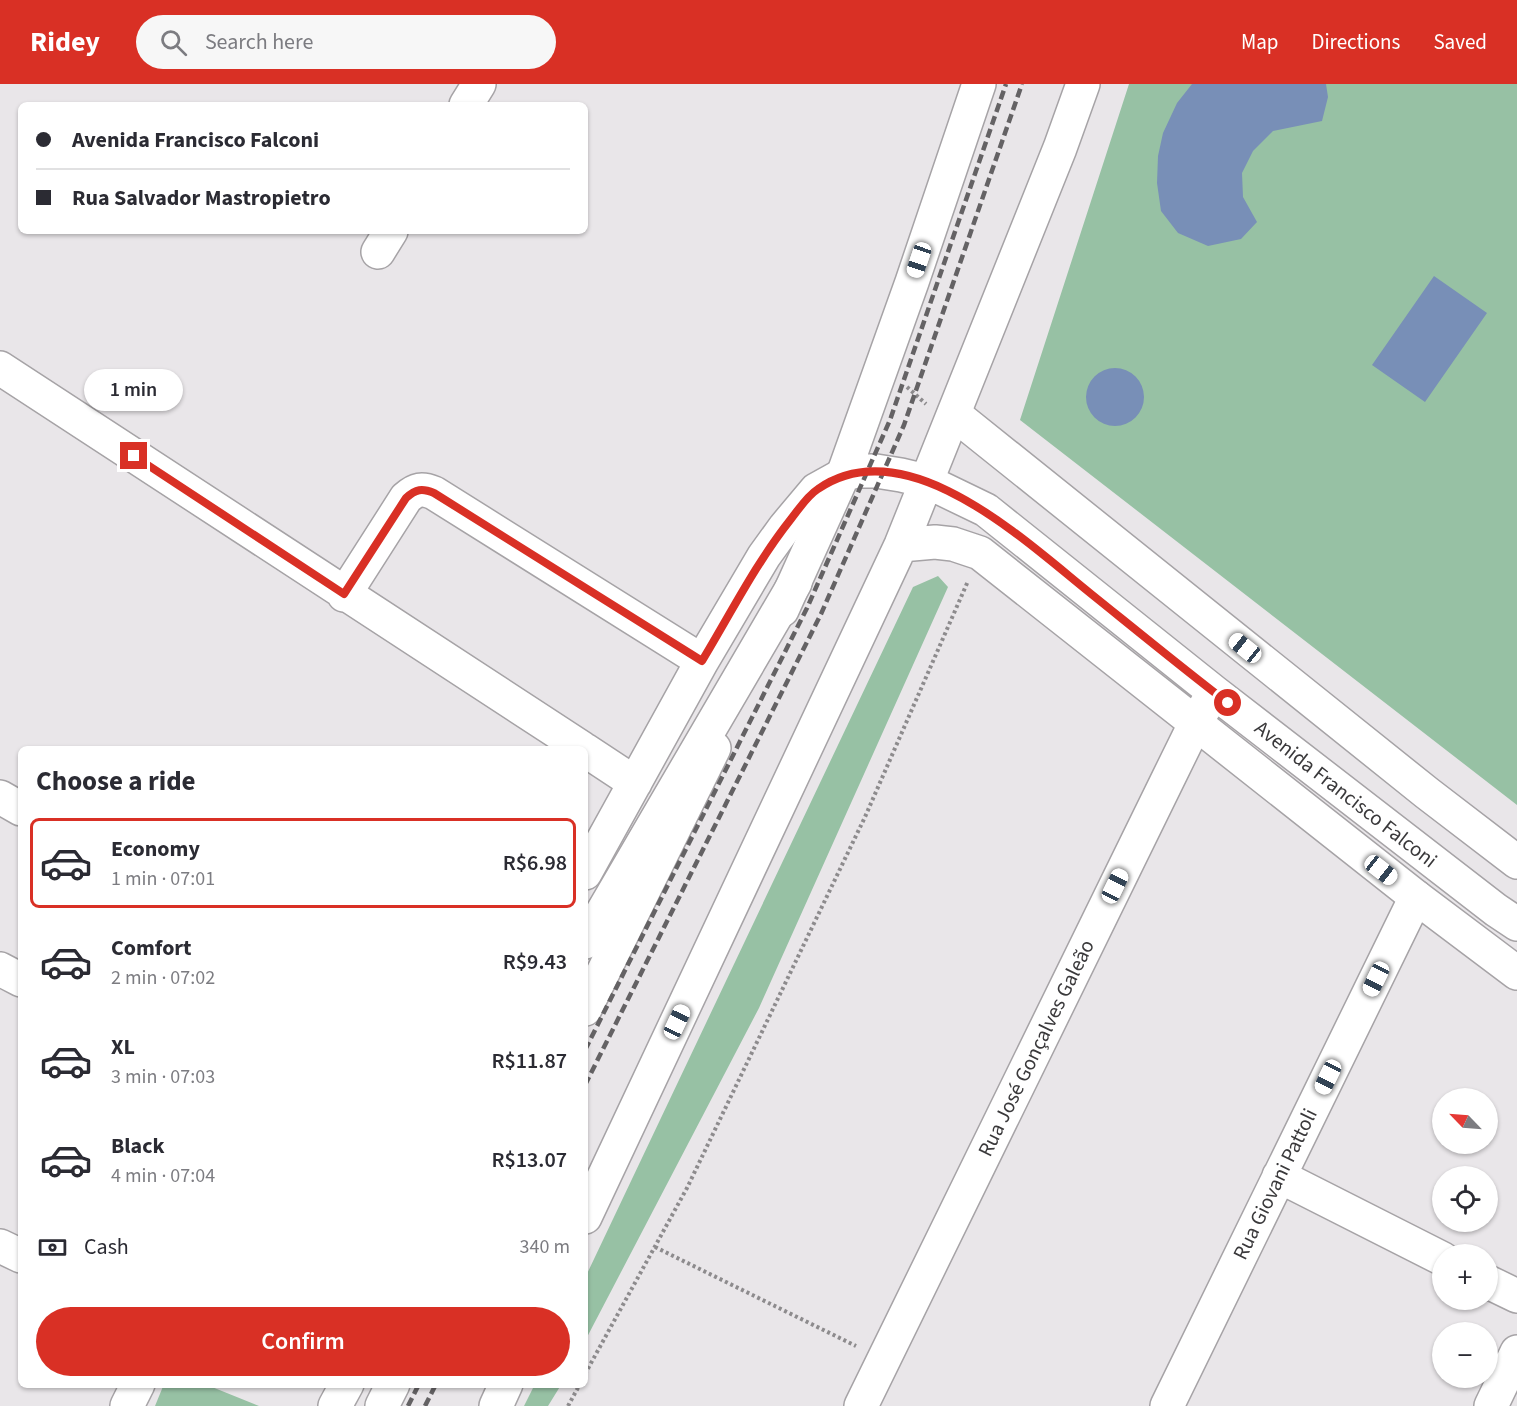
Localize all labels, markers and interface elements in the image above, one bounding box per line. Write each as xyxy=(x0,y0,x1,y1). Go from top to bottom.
search box xyxy=(136,15,556,69)
text: Ridey xyxy=(30,22,100,62)
icon: search xyxy=(157,26,190,59)
text: Search here xyxy=(205,26,313,58)
text: Map xyxy=(1241,27,1279,57)
text: Directions xyxy=(1312,27,1400,57)
text: Saved xyxy=(1433,27,1487,57)
text: Avenida Francisco Falconi xyxy=(72,124,319,156)
text: Rua Salvador Mastropietro xyxy=(72,182,331,214)
car xyxy=(905,240,933,280)
callout: 1 min xyxy=(84,369,184,411)
text: 1 min xyxy=(110,376,157,404)
route end xyxy=(120,442,147,469)
car xyxy=(1225,630,1265,666)
route start xyxy=(1214,689,1241,716)
street label: Avenida Francisco Falconi xyxy=(1248,713,1444,875)
text: Choose a ride xyxy=(36,762,196,801)
text: Economy xyxy=(111,833,200,865)
icon: car xyxy=(39,836,93,890)
text: R$6.98 xyxy=(503,847,567,879)
car xyxy=(1361,852,1401,888)
text: 1 min · 07:01 xyxy=(111,865,215,893)
car xyxy=(1099,866,1131,906)
text: Comfort xyxy=(111,932,192,964)
street label: Rua José Gonçalves Galeão xyxy=(970,934,1102,1162)
icon: car xyxy=(39,935,93,989)
text: R$9.43 xyxy=(503,946,567,978)
car xyxy=(1360,959,1392,999)
text: 2 min · 07:02 xyxy=(111,964,215,992)
car xyxy=(661,1002,693,1042)
text: XL xyxy=(111,1031,135,1063)
icon: car xyxy=(39,1034,93,1088)
text: R$11.87 xyxy=(491,1045,567,1077)
car xyxy=(1312,1057,1344,1097)
text: 3 min · 07:03 xyxy=(111,1063,215,1091)
north arrow xyxy=(1432,1088,1498,1154)
map controls xyxy=(1432,1088,1498,1388)
street label: Rua Giovani Pattoli xyxy=(1225,1103,1325,1265)
text: Black xyxy=(111,1130,165,1162)
icon: car xyxy=(39,1133,93,1187)
text: R$13.07 xyxy=(491,1144,567,1176)
text: 4 min · 07:04 xyxy=(111,1162,215,1190)
button: locate xyxy=(1432,1166,1498,1232)
icon: cash xyxy=(36,1231,69,1264)
text: Cash xyxy=(84,1231,129,1263)
text: 340 m xyxy=(520,1233,570,1261)
button: + xyxy=(1432,1244,1498,1310)
button: Confirm xyxy=(36,1307,570,1376)
button: − xyxy=(1432,1322,1498,1388)

